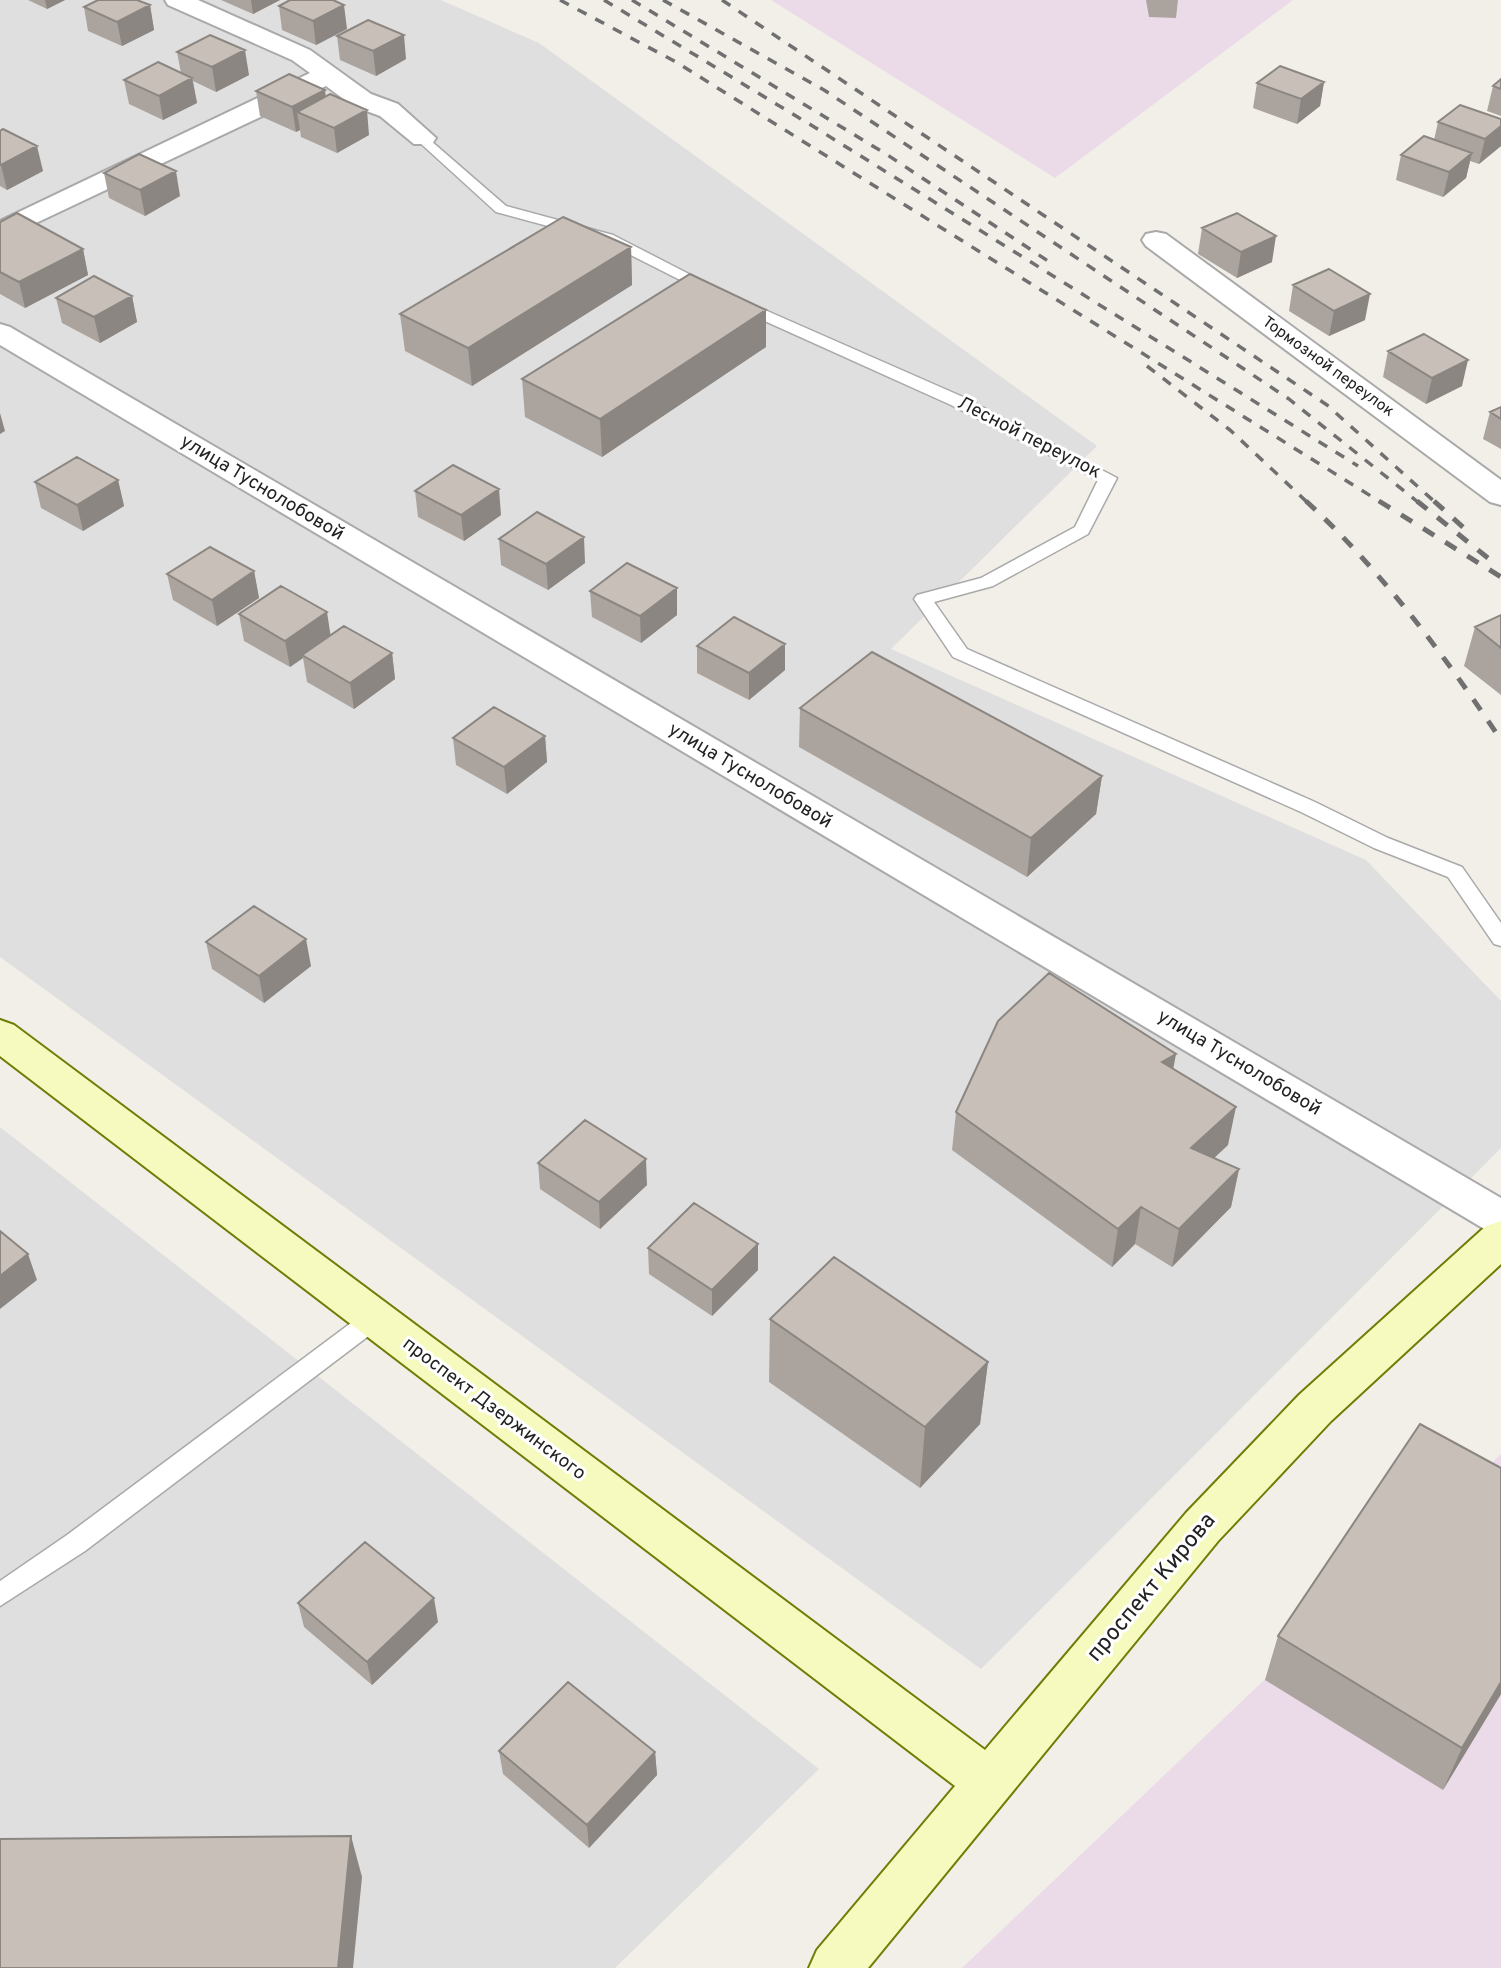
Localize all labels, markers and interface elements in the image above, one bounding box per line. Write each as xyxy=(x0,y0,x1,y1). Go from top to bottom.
street label: Тормозной переулок xyxy=(1258,312,1398,422)
street label: Лесной переулок xyxy=(953,391,1105,485)
street label: улица Туснолобовой xyxy=(176,430,348,546)
street label: улица Туснолобовой xyxy=(664,718,836,834)
street label: улица Туснолобовой xyxy=(1153,1005,1325,1121)
street label: проспект Дзержинского xyxy=(397,1332,591,1486)
street label: проспект Кирова xyxy=(1081,1507,1223,1669)

